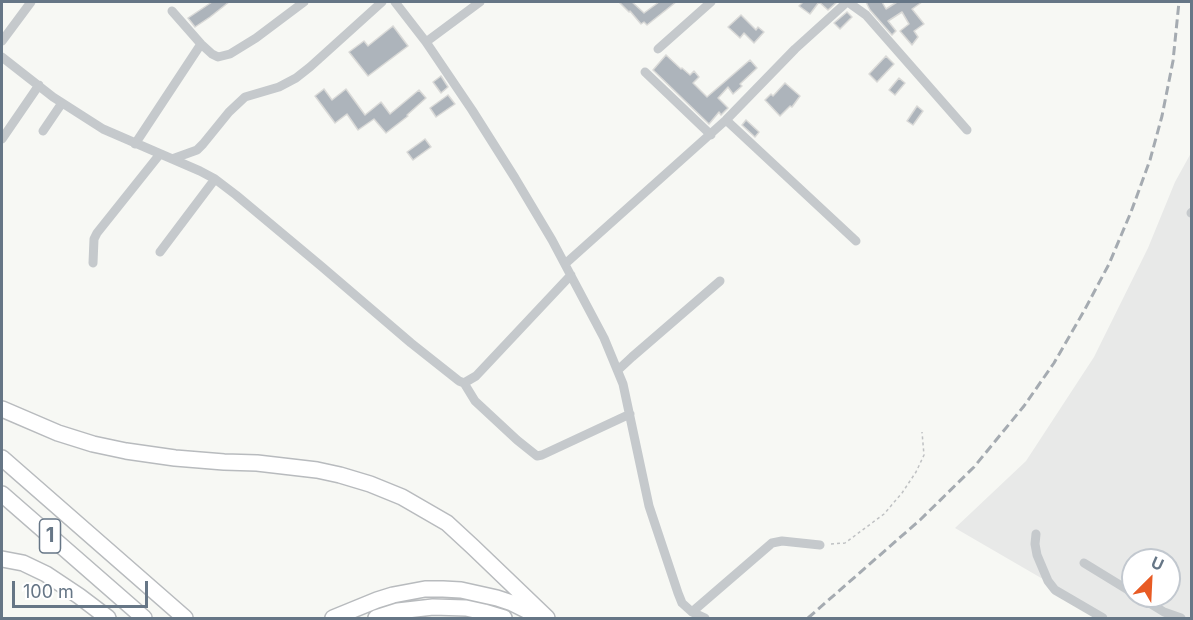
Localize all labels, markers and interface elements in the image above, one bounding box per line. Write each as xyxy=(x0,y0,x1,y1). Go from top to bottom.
road number: 1 xyxy=(40,519,60,553)
north arrow xyxy=(1121,548,1181,608)
text: U xyxy=(1148,552,1167,575)
scale bar xyxy=(15,569,152,607)
text: 100 m xyxy=(23,581,74,602)

